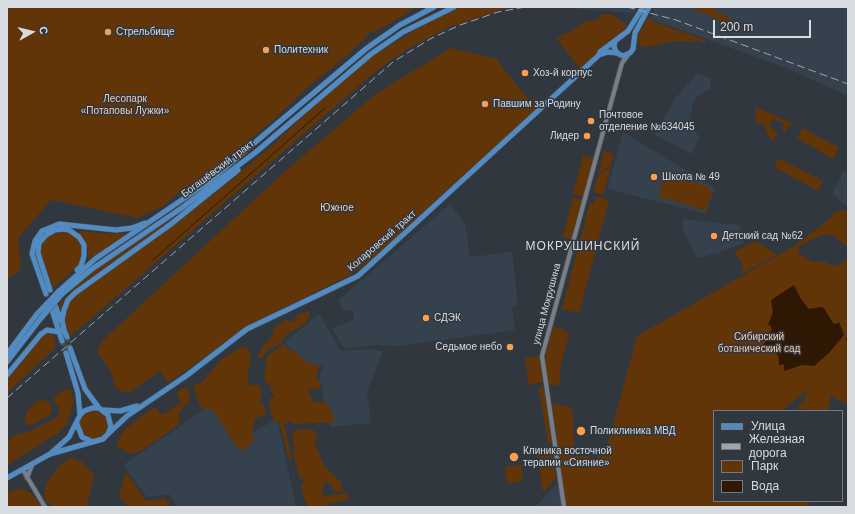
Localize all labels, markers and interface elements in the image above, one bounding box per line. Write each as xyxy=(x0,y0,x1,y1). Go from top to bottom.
north arrow xyxy=(12,12,52,52)
scale bar xyxy=(715,12,813,38)
text: 200 m xyxy=(720,20,753,34)
text: С xyxy=(37,26,50,35)
place label: Стрельбище xyxy=(116,26,175,38)
marker: Стрельбище xyxy=(103,27,113,37)
place label: Политехник xyxy=(274,44,328,56)
marker: Политехник xyxy=(261,45,271,55)
place label: Хоз-й корпус xyxy=(533,67,592,79)
marker: Хоз-й корпус xyxy=(520,68,530,78)
park label: Лесопарк «Потаповы Лужки» xyxy=(81,93,169,116)
place label: Павшим за Родину xyxy=(493,98,581,110)
marker: Павшим за Родину xyxy=(480,99,490,109)
place label: Почтовое отделение №634045 xyxy=(599,109,695,132)
marker: Почтовое отделение №634045 xyxy=(586,116,596,126)
place label: Лидер xyxy=(550,130,579,142)
marker: Лидер xyxy=(582,131,592,141)
street label: Богашёвский тракт xyxy=(179,138,257,200)
place label: Школа № 49 xyxy=(662,171,720,183)
marker: Школа № 49 xyxy=(649,172,659,182)
park label: Южное xyxy=(320,202,354,214)
street label: Коларовский тракт xyxy=(345,208,419,274)
place label: Детский сад №62 xyxy=(722,230,803,242)
marker: Детский сад №62 xyxy=(709,231,719,241)
district label: МОКРУШИНСКИЙ xyxy=(526,240,640,254)
street label: улица Мокрушина xyxy=(530,262,564,346)
place label: СДЭК xyxy=(434,312,461,324)
marker: СДЭК xyxy=(421,313,431,323)
park label: Сибирский ботанический сад xyxy=(718,331,800,354)
place label: Седьмое небо xyxy=(435,341,502,353)
marker: Седьмое небо xyxy=(505,342,515,352)
legend xyxy=(713,410,843,502)
text: Улица xyxy=(751,419,785,433)
marker: Поликлиника МВД xyxy=(575,425,587,437)
place label: Поликлиника МВД xyxy=(590,425,675,437)
text: Железная дорога xyxy=(749,432,805,460)
place label: Клиника восточной терапии «Сияние» xyxy=(523,445,612,468)
marker: Клиника восточной терапии «Сияние» xyxy=(508,451,520,463)
text: Парк xyxy=(751,459,778,473)
text: Вода xyxy=(751,479,779,493)

